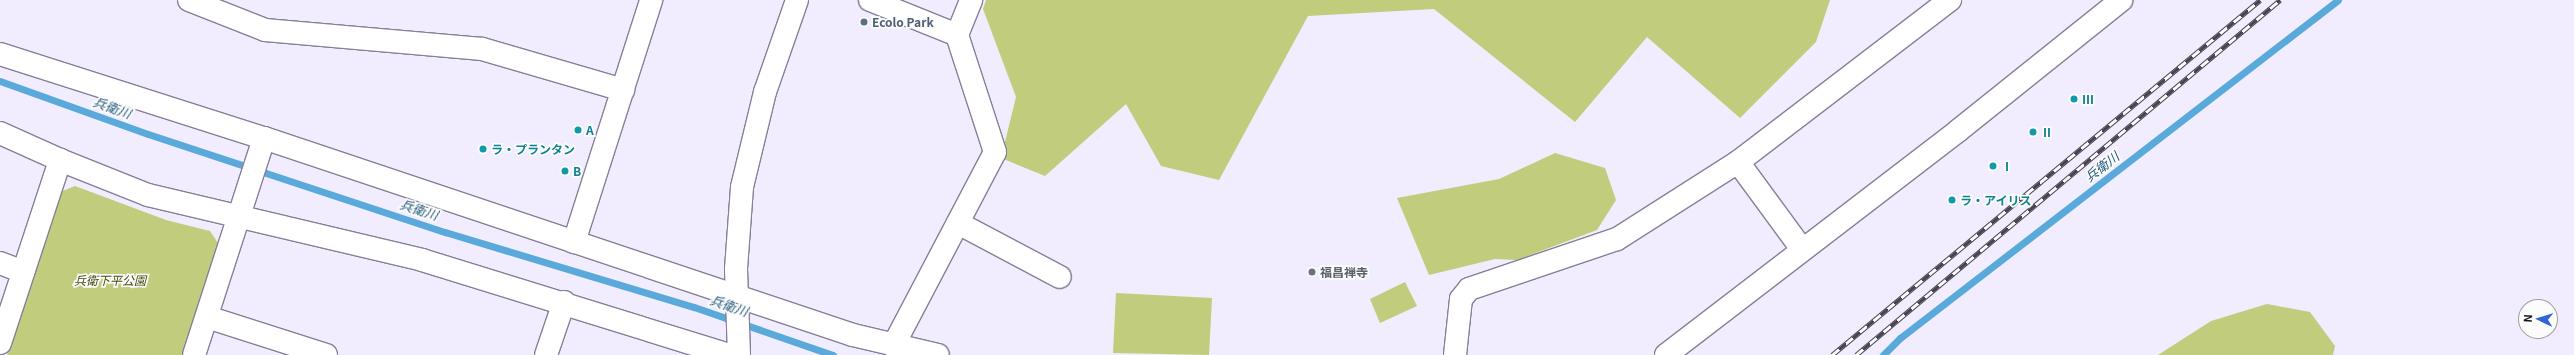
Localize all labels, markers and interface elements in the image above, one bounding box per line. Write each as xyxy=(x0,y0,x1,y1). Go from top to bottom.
place label: Ecolo Park xyxy=(872,15,934,29)
marker: Ecolo Park xyxy=(859,17,869,27)
place label: Ⅲ xyxy=(2082,92,2094,106)
water label: 兵衛川 xyxy=(91,94,133,122)
marker: Ⅲ xyxy=(2069,94,2079,104)
place label: A xyxy=(586,123,594,137)
marker: A xyxy=(573,125,583,135)
place label: Ⅱ xyxy=(2041,125,2053,139)
marker: Ⅱ xyxy=(2028,127,2038,137)
place label: ラ・プランタン xyxy=(491,142,575,156)
marker: ラ・プランタン xyxy=(478,144,488,154)
water label: 兵衛川 xyxy=(2082,149,2122,185)
place label: Ⅰ xyxy=(2001,159,2013,173)
marker: Ⅰ xyxy=(1988,161,1998,171)
place label: B xyxy=(573,164,581,178)
marker: B xyxy=(560,166,570,176)
place label: ラ・アイリス xyxy=(1960,193,2032,207)
marker: ラ・アイリス xyxy=(1947,195,1957,205)
water label: 兵衛川 xyxy=(398,197,440,223)
place label: 福昌禅寺 xyxy=(1320,265,1368,279)
marker: 福昌禅寺 xyxy=(1307,267,1317,277)
park label: 兵衛下平公園 xyxy=(74,273,146,287)
water label: 兵衛川 xyxy=(708,292,750,320)
north arrow xyxy=(2518,299,2558,339)
text: N xyxy=(2519,314,2535,323)

